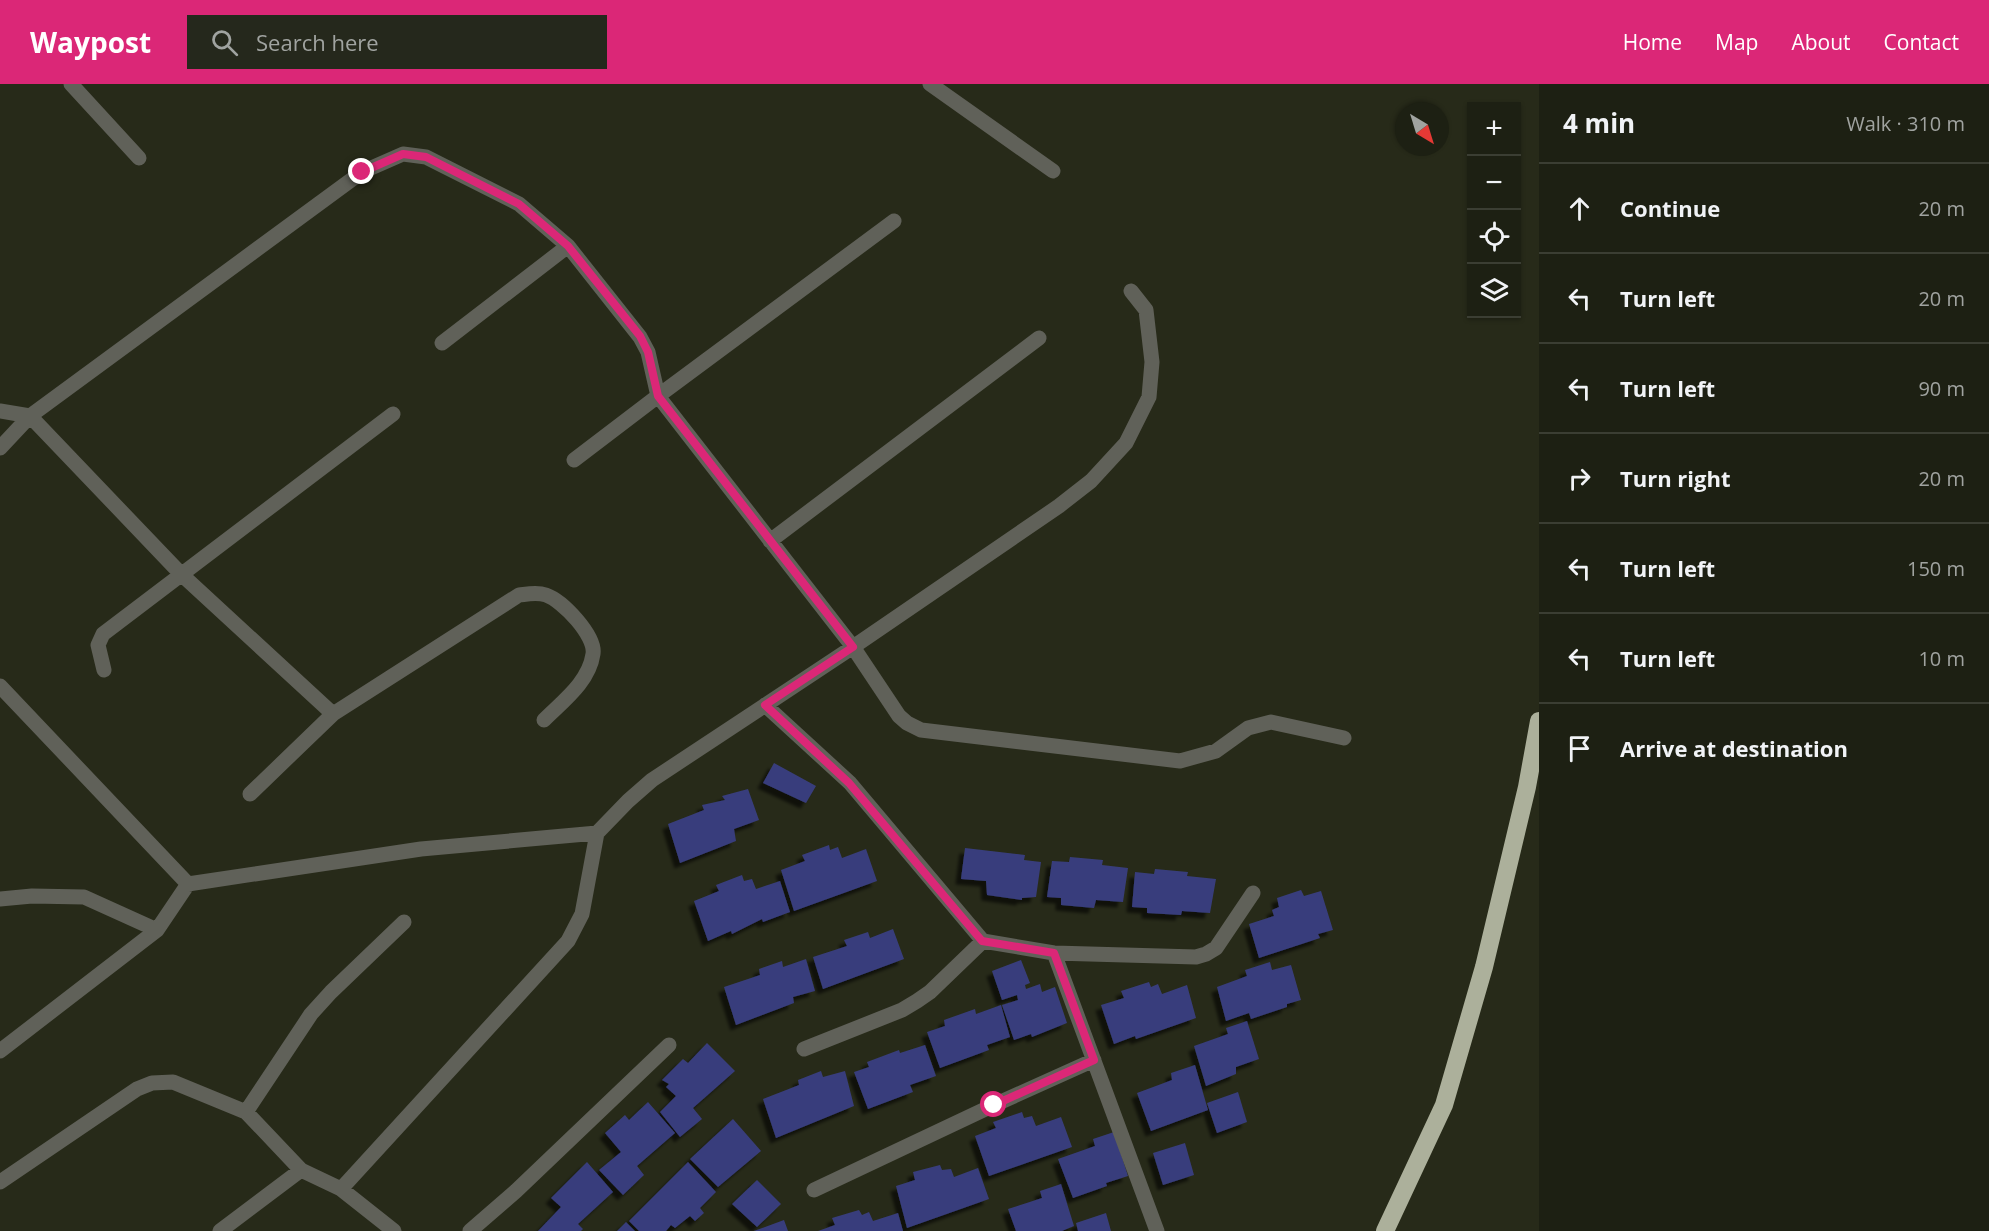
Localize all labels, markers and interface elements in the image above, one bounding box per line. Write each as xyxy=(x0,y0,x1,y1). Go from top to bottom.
search box xyxy=(187,15,607,69)
text: Waypost xyxy=(30,23,151,61)
icon: search xyxy=(208,26,241,59)
text: Search here xyxy=(256,27,379,57)
text: Home xyxy=(1623,28,1682,56)
text: Map xyxy=(1715,28,1758,56)
text: About xyxy=(1791,28,1851,56)
text: Contact xyxy=(1884,28,1959,56)
north arrow xyxy=(1395,102,1449,156)
map controls xyxy=(1467,102,1521,318)
button: + xyxy=(1467,102,1521,156)
text: 4 min xyxy=(1563,105,1635,141)
text: Walk · 310 m xyxy=(1846,110,1965,137)
button: − xyxy=(1467,156,1521,210)
route end xyxy=(348,158,374,184)
icon: ahead xyxy=(1563,192,1596,225)
text: Continue xyxy=(1620,193,1720,223)
text: 20 m xyxy=(1918,195,1965,222)
button: locate xyxy=(1467,210,1521,264)
button: layers xyxy=(1467,264,1521,318)
icon: left xyxy=(1563,282,1596,315)
text: Turn left xyxy=(1620,283,1715,313)
text: 20 m xyxy=(1918,285,1965,312)
icon: left xyxy=(1563,372,1596,405)
text: Turn left xyxy=(1620,373,1715,403)
text: 90 m xyxy=(1918,375,1965,402)
icon: right xyxy=(1563,462,1596,495)
text: Turn right xyxy=(1620,463,1731,493)
text: 20 m xyxy=(1918,465,1965,492)
icon: left xyxy=(1563,552,1596,585)
text: Turn left xyxy=(1620,553,1715,583)
text: 150 m xyxy=(1907,555,1965,582)
icon: left xyxy=(1563,642,1596,675)
text: Turn left xyxy=(1620,643,1715,673)
text: 10 m xyxy=(1918,645,1965,672)
icon: arrive xyxy=(1563,732,1596,765)
text: Arrive at destination xyxy=(1620,733,1848,763)
route start xyxy=(980,1091,1006,1117)

